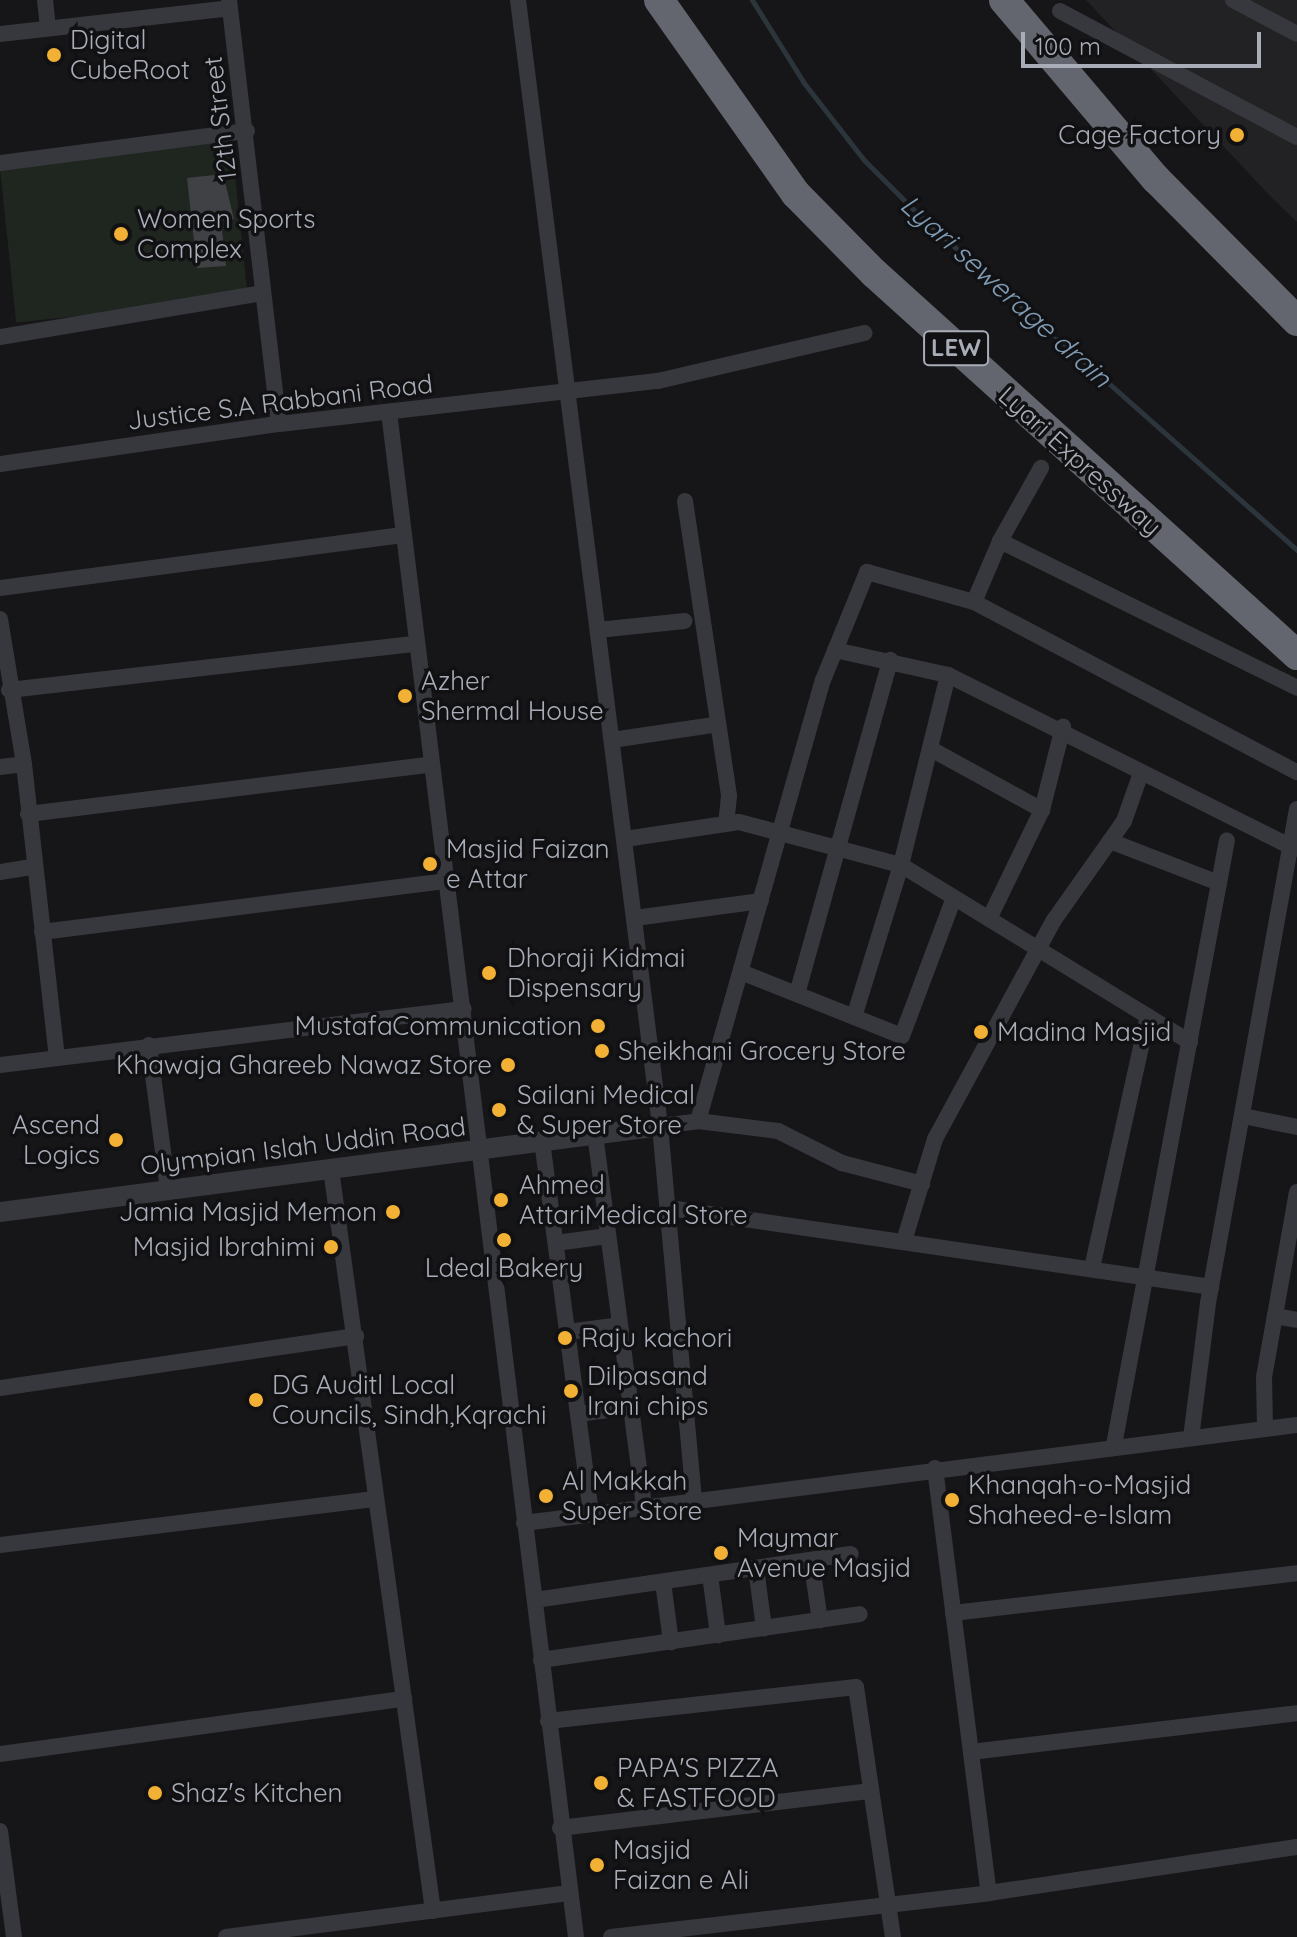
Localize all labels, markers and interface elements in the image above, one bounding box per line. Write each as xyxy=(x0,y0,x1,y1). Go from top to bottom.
scale bar xyxy=(1025,16,1265,66)
place label: Digital CubeRoot xyxy=(70,24,190,86)
text: 100 m xyxy=(1035,31,1101,61)
marker: Digital CubeRoot xyxy=(45,46,63,64)
street label: 12th Street xyxy=(197,55,243,183)
place label: Cage Factory xyxy=(1058,119,1221,151)
marker: Cage Factory xyxy=(1228,126,1246,144)
water label: Lyari sewerage drain xyxy=(894,188,1118,394)
place label: Women Sports Complex xyxy=(137,203,316,264)
marker: Women Sports Complex xyxy=(112,225,130,243)
road number: LEW xyxy=(922,328,990,368)
street label: Justice S.A Rabbani Road xyxy=(126,368,434,436)
street label: Lyari Expressway xyxy=(992,380,1168,542)
place label: Azher Shermal House xyxy=(421,665,604,726)
marker: Azher Shermal House xyxy=(396,687,414,705)
place label: Masjid Faizan e Attar xyxy=(446,833,610,894)
marker: Masjid Faizan e Attar xyxy=(421,855,439,873)
place label: Dhoraji Kidmai Dispensary xyxy=(507,942,685,1004)
marker: Dhoraji Kidmai Dispensary xyxy=(478,962,500,984)
place label: MustafaCommunication xyxy=(295,1010,582,1042)
place label: Madina Masjid xyxy=(997,1016,1171,1048)
marker: MustafaCommunication xyxy=(589,1017,607,1035)
marker: Madina Masjid xyxy=(972,1023,990,1041)
place label: Sheikhani Grocery Store xyxy=(618,1035,906,1067)
marker: Sheikhani Grocery Store xyxy=(593,1042,611,1060)
place label: Khawaja Ghareeb Nawaz Store xyxy=(116,1049,492,1081)
marker: Khawaja Ghareeb Nawaz Store xyxy=(499,1056,517,1074)
place label: Sailani Medical & Super Store xyxy=(517,1079,695,1140)
marker: Sailani Medical & Super Store xyxy=(488,1099,510,1121)
place label: Ascend Logics xyxy=(12,1109,100,1170)
street label: Olympian Islah Uddin Road xyxy=(138,1111,468,1181)
marker: Ascend Logics xyxy=(107,1131,125,1149)
place label: Ahmed AttariMedical Store xyxy=(519,1169,748,1230)
marker: Ahmed AttariMedical Store xyxy=(490,1189,512,1211)
place label: Jamia Masjid Memon xyxy=(119,1196,377,1228)
marker: Jamia Masjid Memon xyxy=(384,1203,402,1221)
place label: Masjid Ibrahimi xyxy=(133,1231,315,1263)
marker: Ldeal Bakery xyxy=(495,1231,513,1249)
marker: Masjid Ibrahimi xyxy=(322,1238,340,1256)
place label: Ldeal Bakery xyxy=(425,1252,583,1284)
place label: Raju kachori xyxy=(581,1322,732,1354)
marker: Raju kachori xyxy=(556,1329,574,1347)
place label: Dilpasand Irani chips xyxy=(587,1360,708,1422)
place label: DG Auditl Local Councils, Sindh,Kqrachi xyxy=(272,1369,547,1430)
marker: Dilpasand Irani chips xyxy=(562,1382,580,1400)
marker: DG Auditl Local Councils, Sindh,Kqrachi xyxy=(247,1391,265,1409)
place label: Al Makkah Super Store xyxy=(562,1465,702,1526)
place label: Khanqah-o-Masjid Shaheed-e-Islam xyxy=(968,1469,1191,1530)
marker: Al Makkah Super Store xyxy=(537,1487,555,1505)
marker: Khanqah-o-Masjid Shaheed-e-Islam xyxy=(943,1491,961,1509)
place label: Maymar Avenue Masjid xyxy=(737,1522,911,1584)
marker: Maymar Avenue Masjid xyxy=(712,1544,730,1562)
place label: PAPA'S PIZZA & FASTFOOD xyxy=(617,1752,779,1814)
marker: PAPA'S PIZZA & FASTFOOD xyxy=(592,1774,610,1792)
place label: Shaz's Kitchen xyxy=(171,1777,343,1809)
marker: Shaz's Kitchen xyxy=(146,1784,164,1802)
place label: Masjid Faizan e Ali xyxy=(613,1834,749,1896)
marker: Masjid Faizan e Ali xyxy=(588,1856,606,1874)

